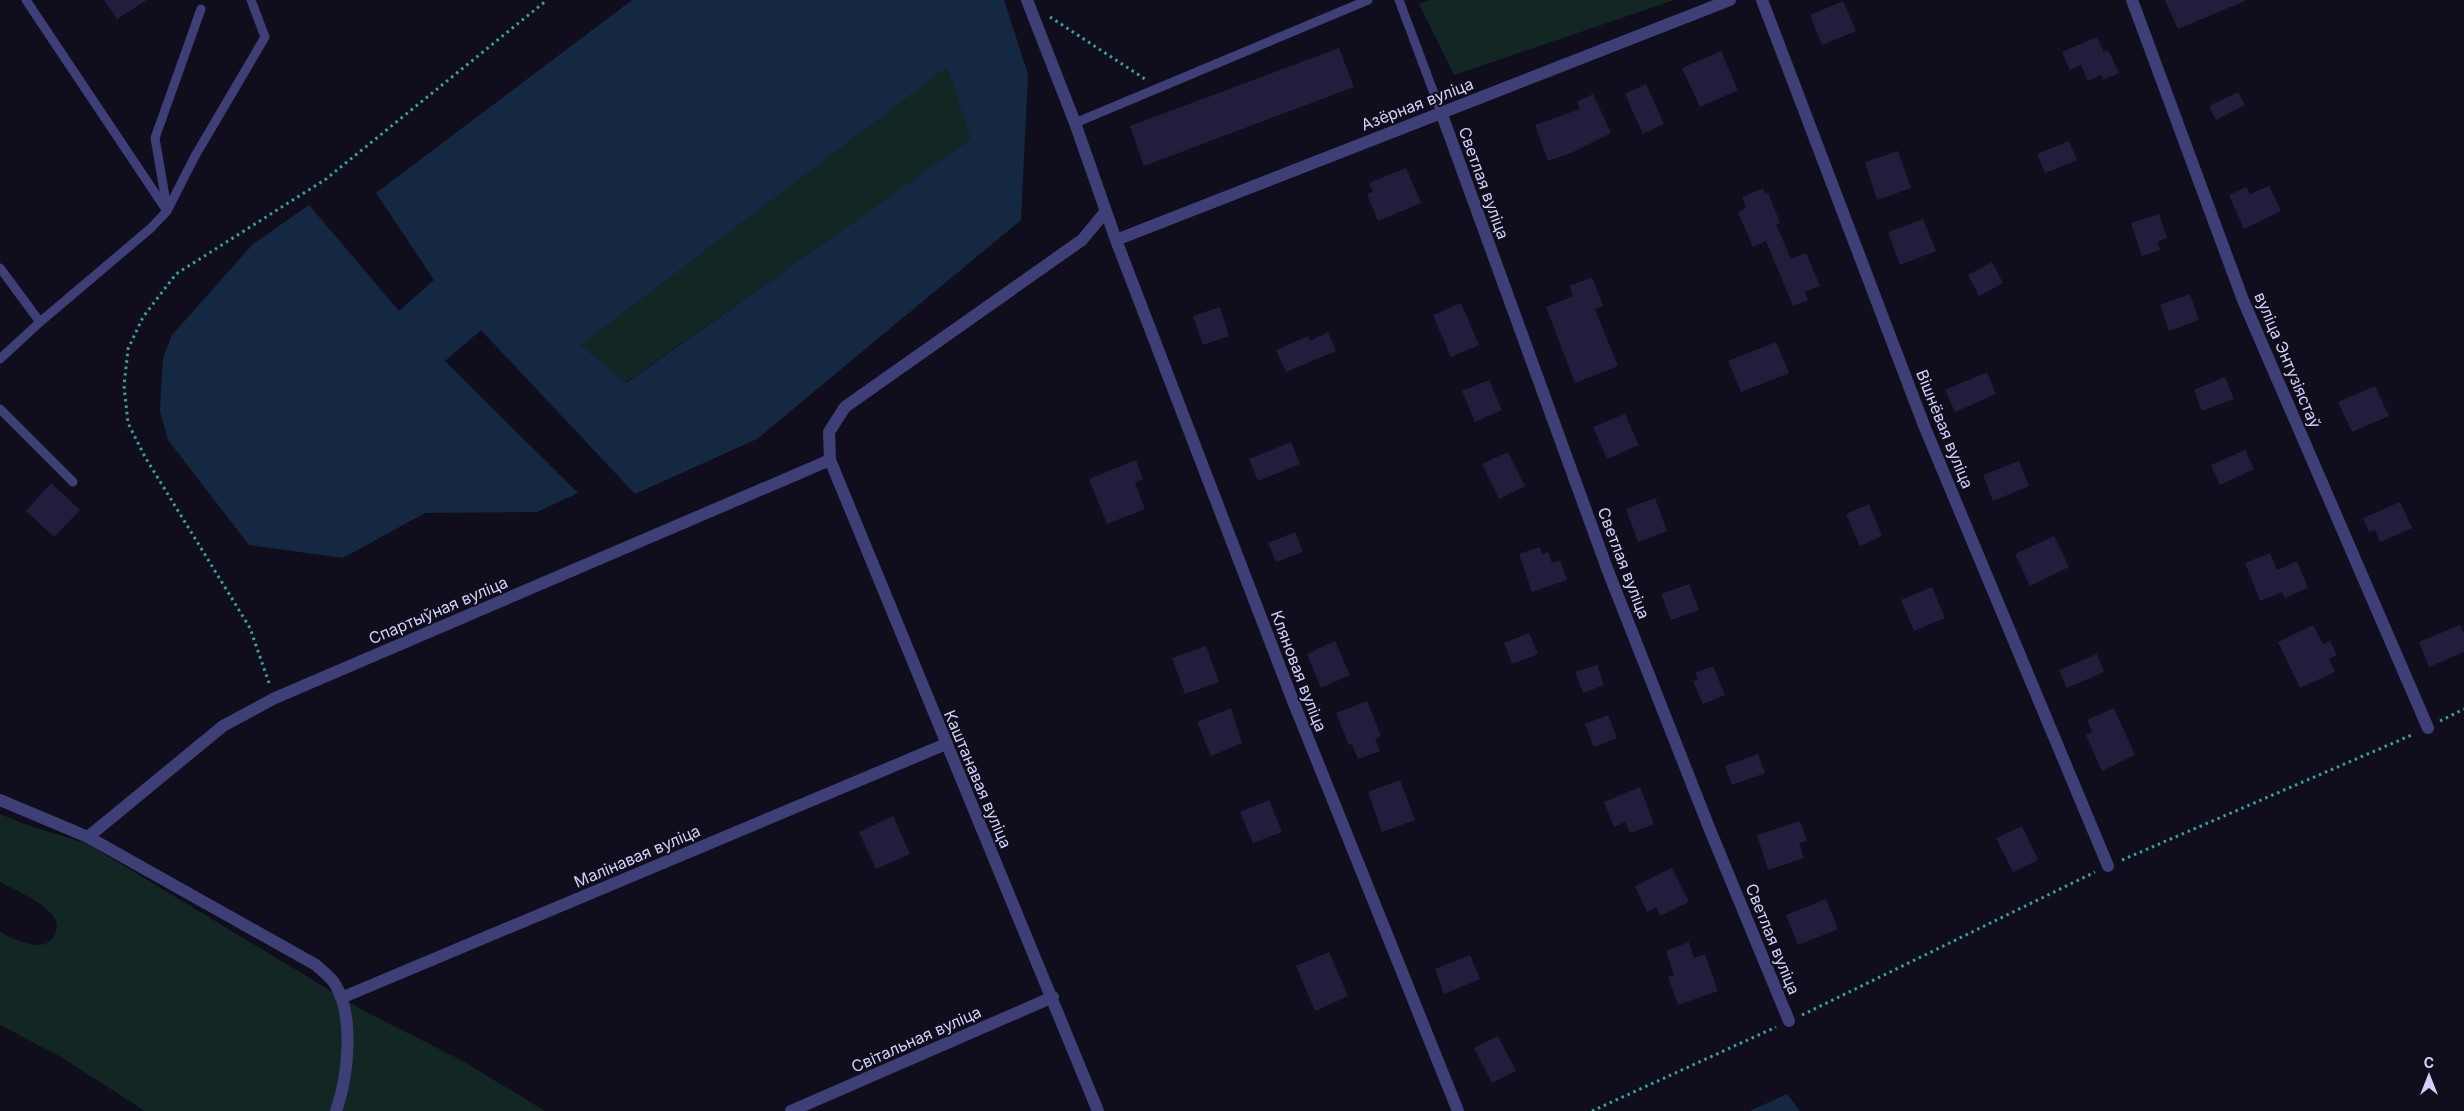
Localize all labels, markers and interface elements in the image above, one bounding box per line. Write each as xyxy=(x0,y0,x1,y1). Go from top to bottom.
street label: Азёрная вуліца xyxy=(1358,73,1476,135)
street label: Светлая вуліца xyxy=(1454,124,1514,242)
street label: вуліца Энтузіястаў xyxy=(2250,289,2326,431)
street label: Вішнёвая вуліца xyxy=(1912,367,1978,491)
street label: Светлая вуліца xyxy=(1594,504,1654,622)
street label: Спартыўная вуліца xyxy=(365,572,511,648)
street label: Кляновая вуліца xyxy=(1267,608,1331,734)
street label: Каштанавая вуліца xyxy=(940,707,1016,851)
street label: Малінавая вуліца xyxy=(571,820,703,892)
street label: Светлая вуліца xyxy=(1742,881,1804,997)
street label: Світальная вуліца xyxy=(848,1001,984,1077)
north arrow xyxy=(2404,1051,2454,1101)
text: С xyxy=(2424,1054,2434,1071)

